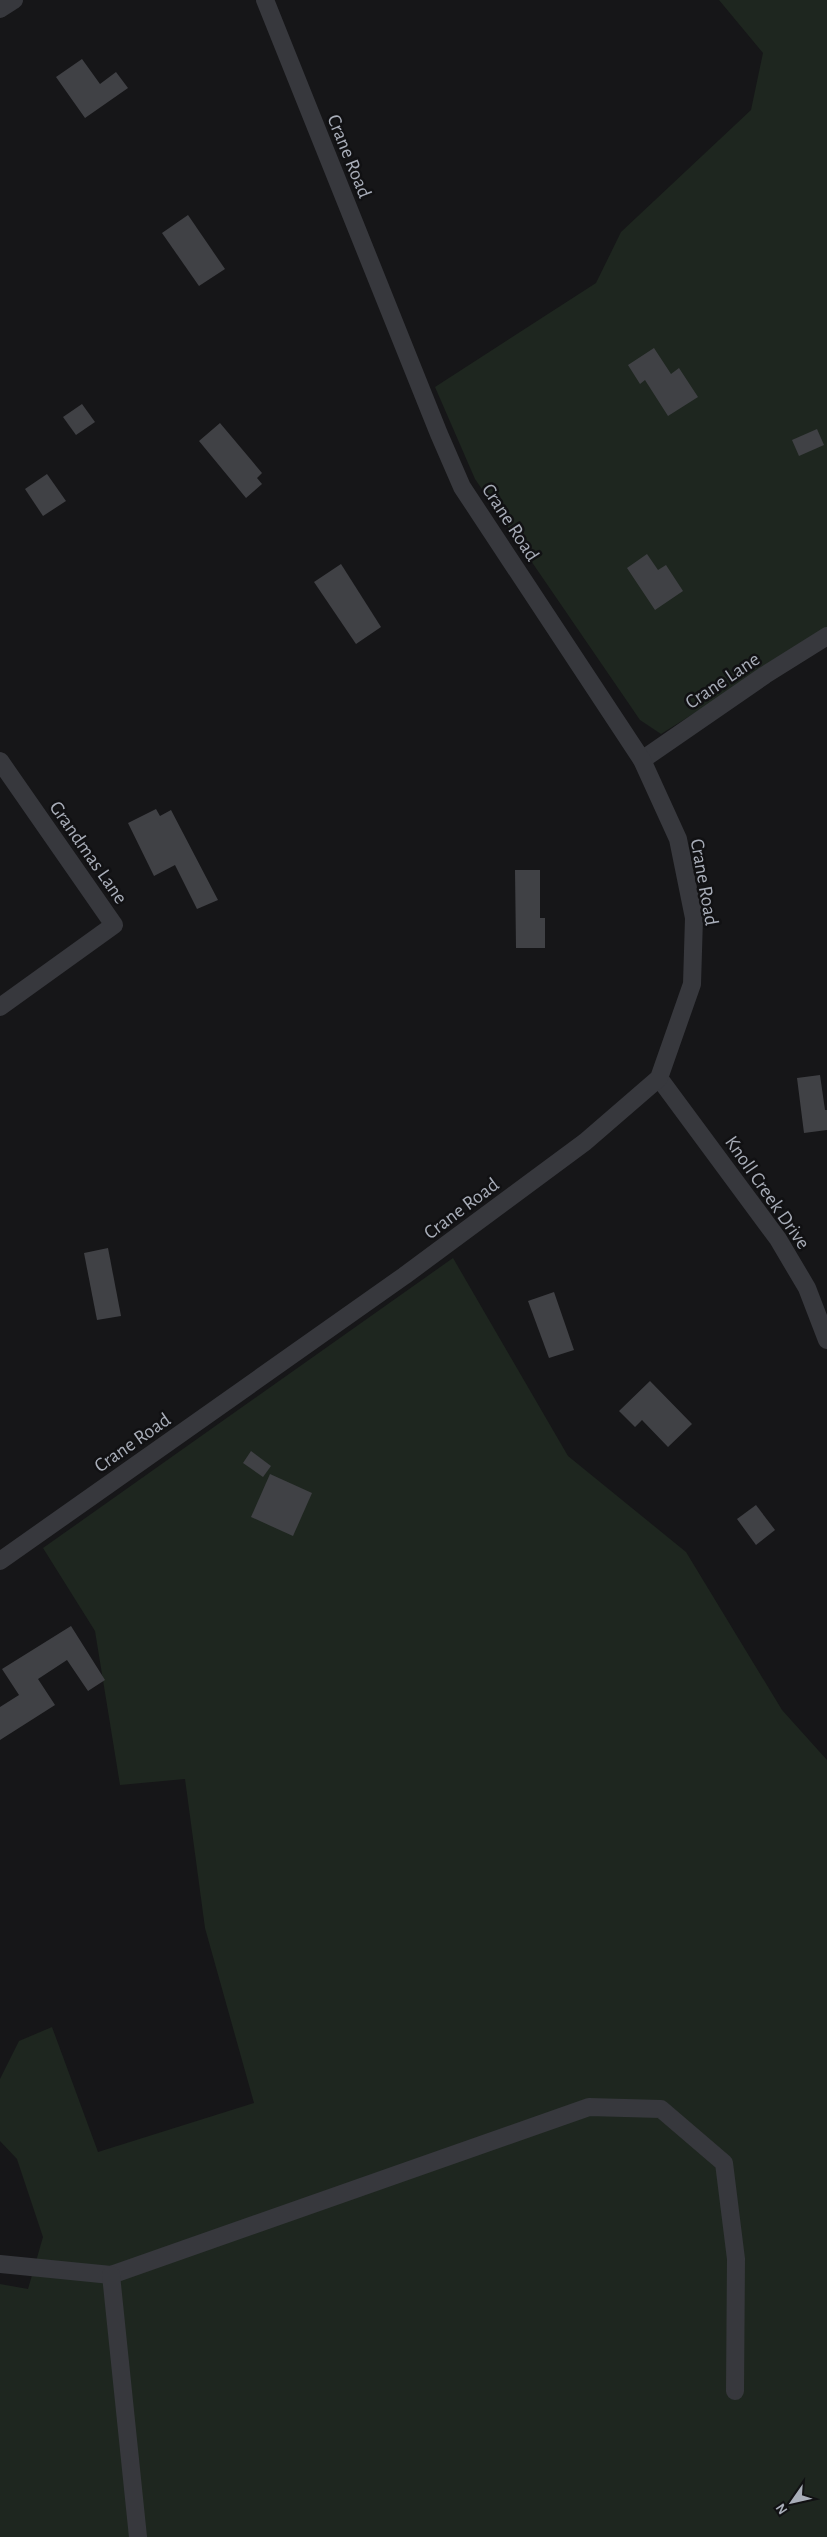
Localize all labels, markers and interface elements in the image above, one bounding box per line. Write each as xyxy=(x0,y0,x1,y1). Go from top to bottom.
street label: Crane Road xyxy=(323,112,375,201)
street label: Crane Road xyxy=(478,480,542,565)
street label: Crane Lane xyxy=(682,649,763,713)
street label: Grandmas Lane xyxy=(45,798,131,908)
street label: Crane Road xyxy=(687,837,721,927)
street label: Knoll Creek Drive xyxy=(721,1132,814,1253)
street label: Crane Road xyxy=(420,1174,503,1243)
street label: Crane Road xyxy=(91,1409,174,1476)
north arrow xyxy=(767,2477,817,2527)
text: N xyxy=(774,2501,791,2517)

